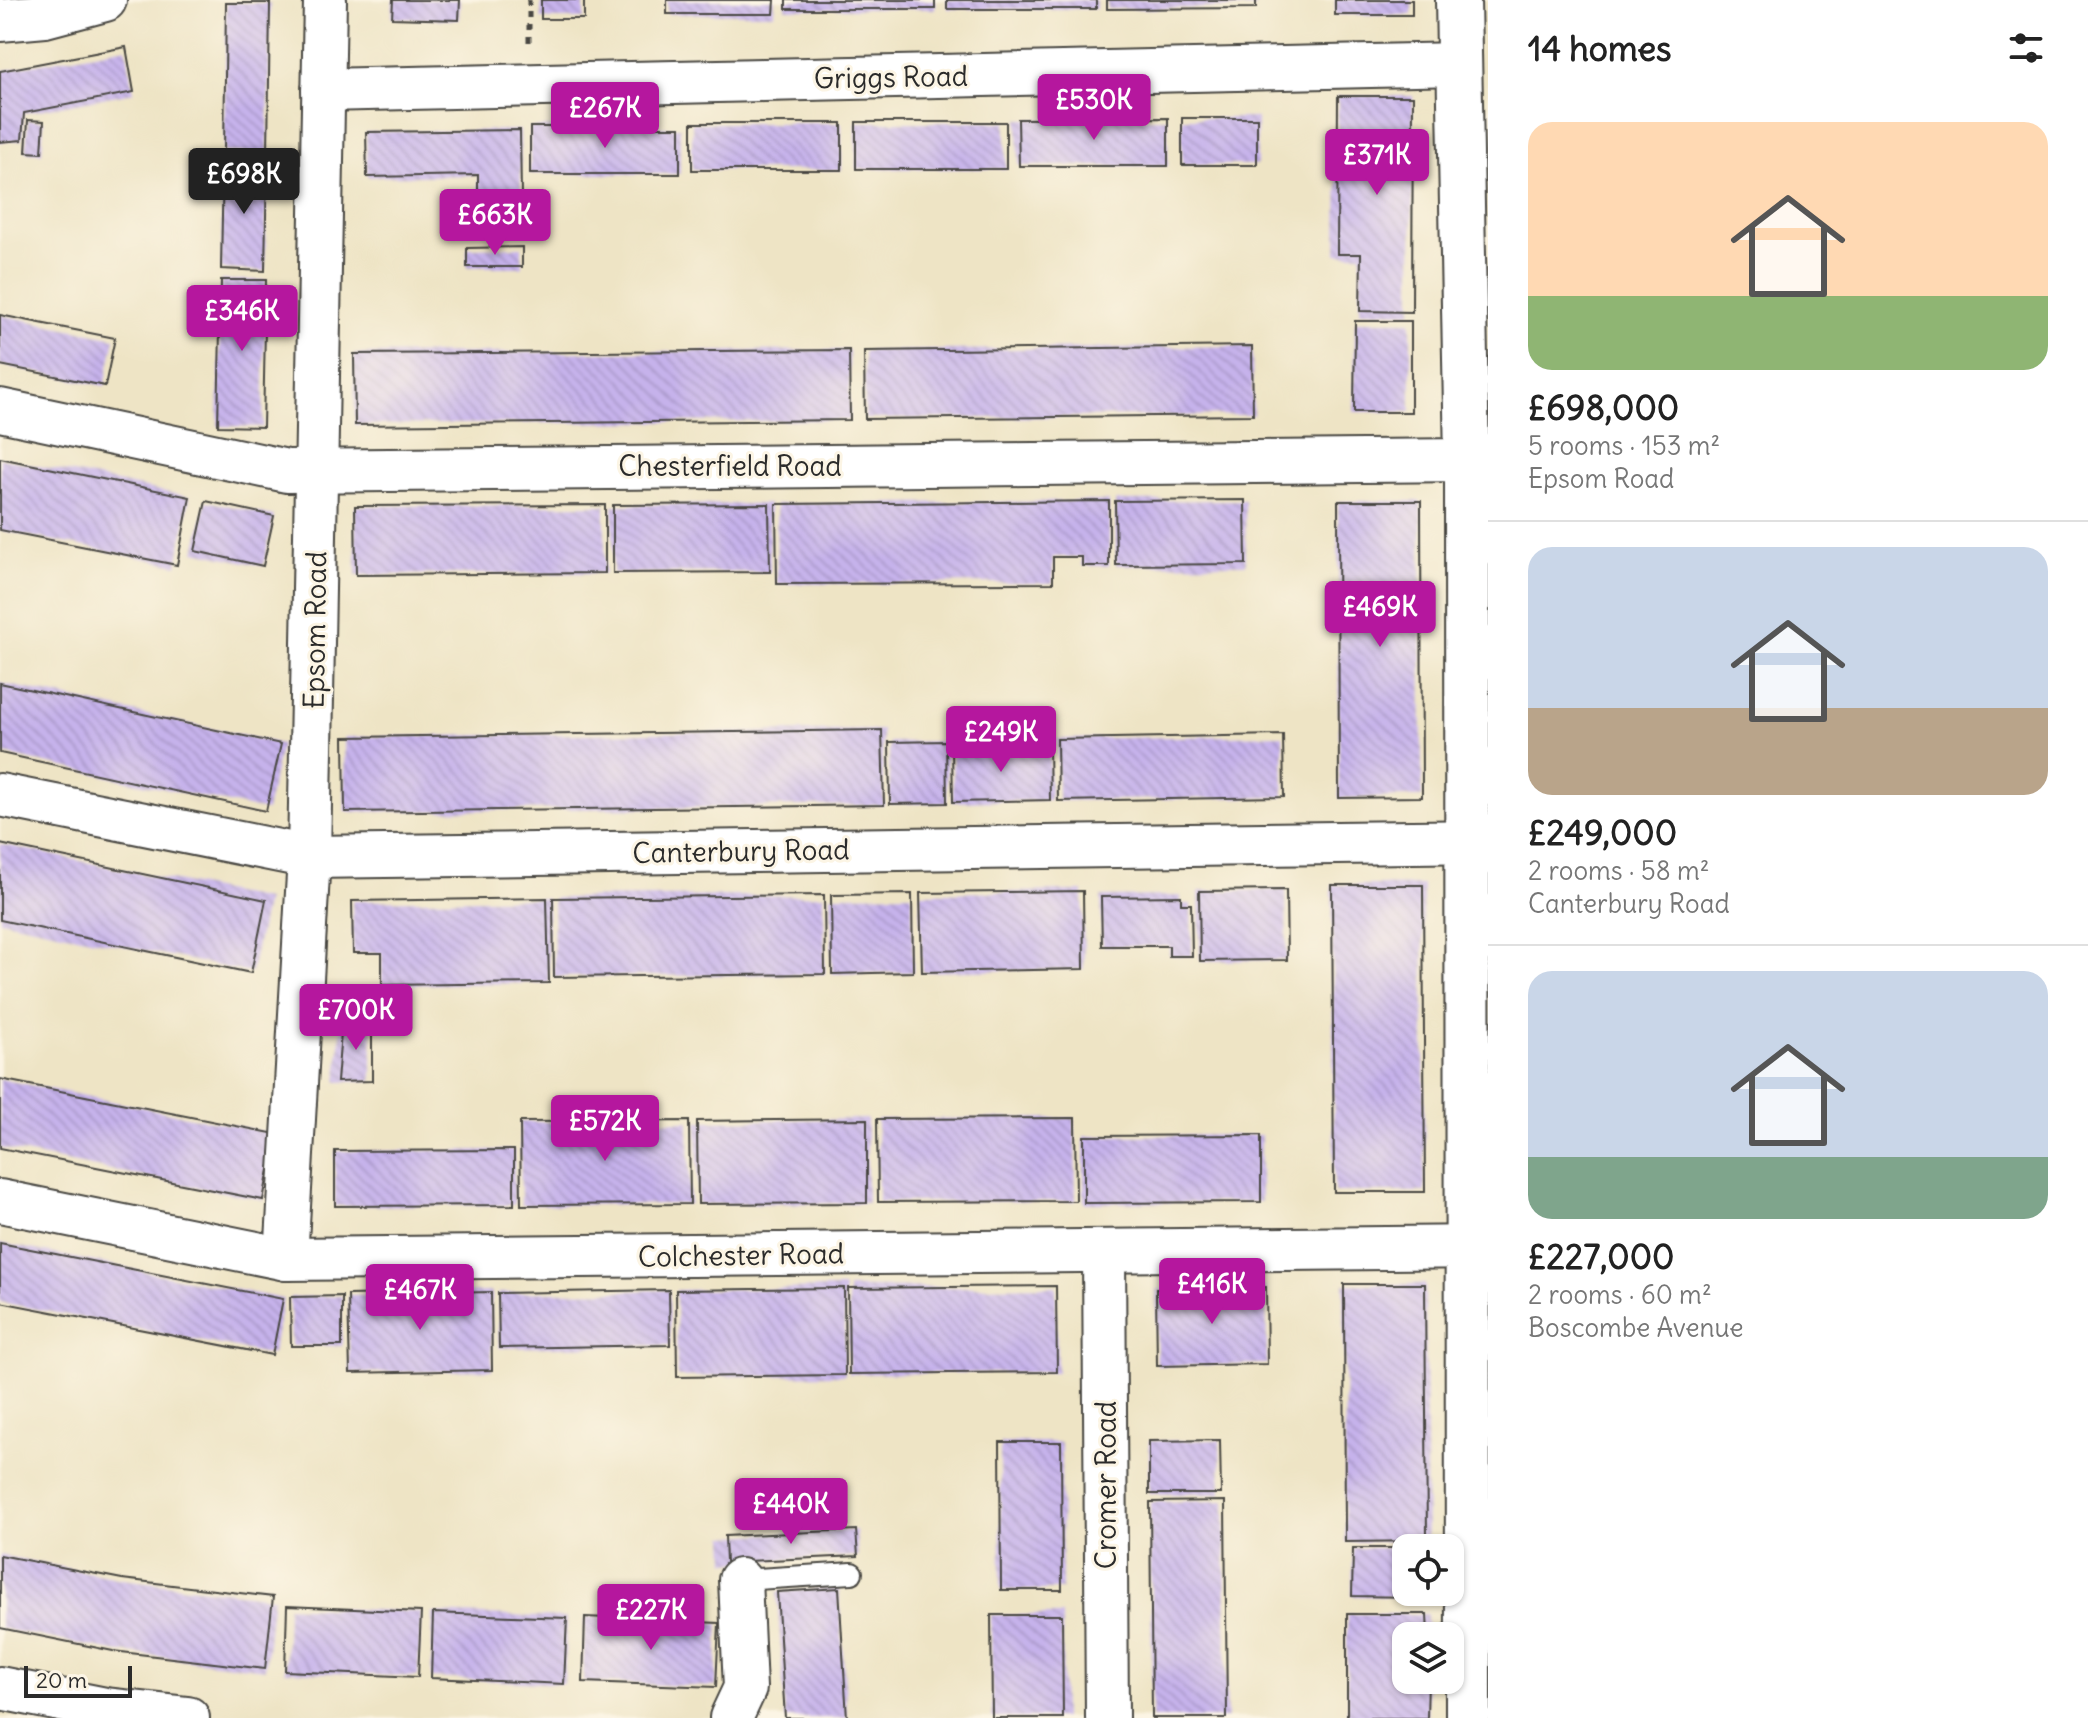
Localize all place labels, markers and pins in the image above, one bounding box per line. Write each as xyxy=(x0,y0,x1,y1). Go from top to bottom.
pin: £530K xyxy=(1038,74,1150,142)
pin: £267K xyxy=(549,82,661,150)
pin: £371K xyxy=(1321,129,1433,197)
pin: £698K xyxy=(188,148,300,216)
pin: £663K xyxy=(439,189,551,257)
pin: £346K xyxy=(186,285,298,353)
pin: £469K xyxy=(1324,581,1436,649)
pin: £249K xyxy=(945,706,1057,774)
pin: £700K xyxy=(300,984,412,1052)
pin: £572K xyxy=(549,1095,661,1163)
pin: £416K xyxy=(1156,1258,1268,1326)
pin: £467K xyxy=(364,1264,476,1332)
pin: £440K xyxy=(735,1478,847,1546)
pin: £227K xyxy=(595,1584,707,1652)

